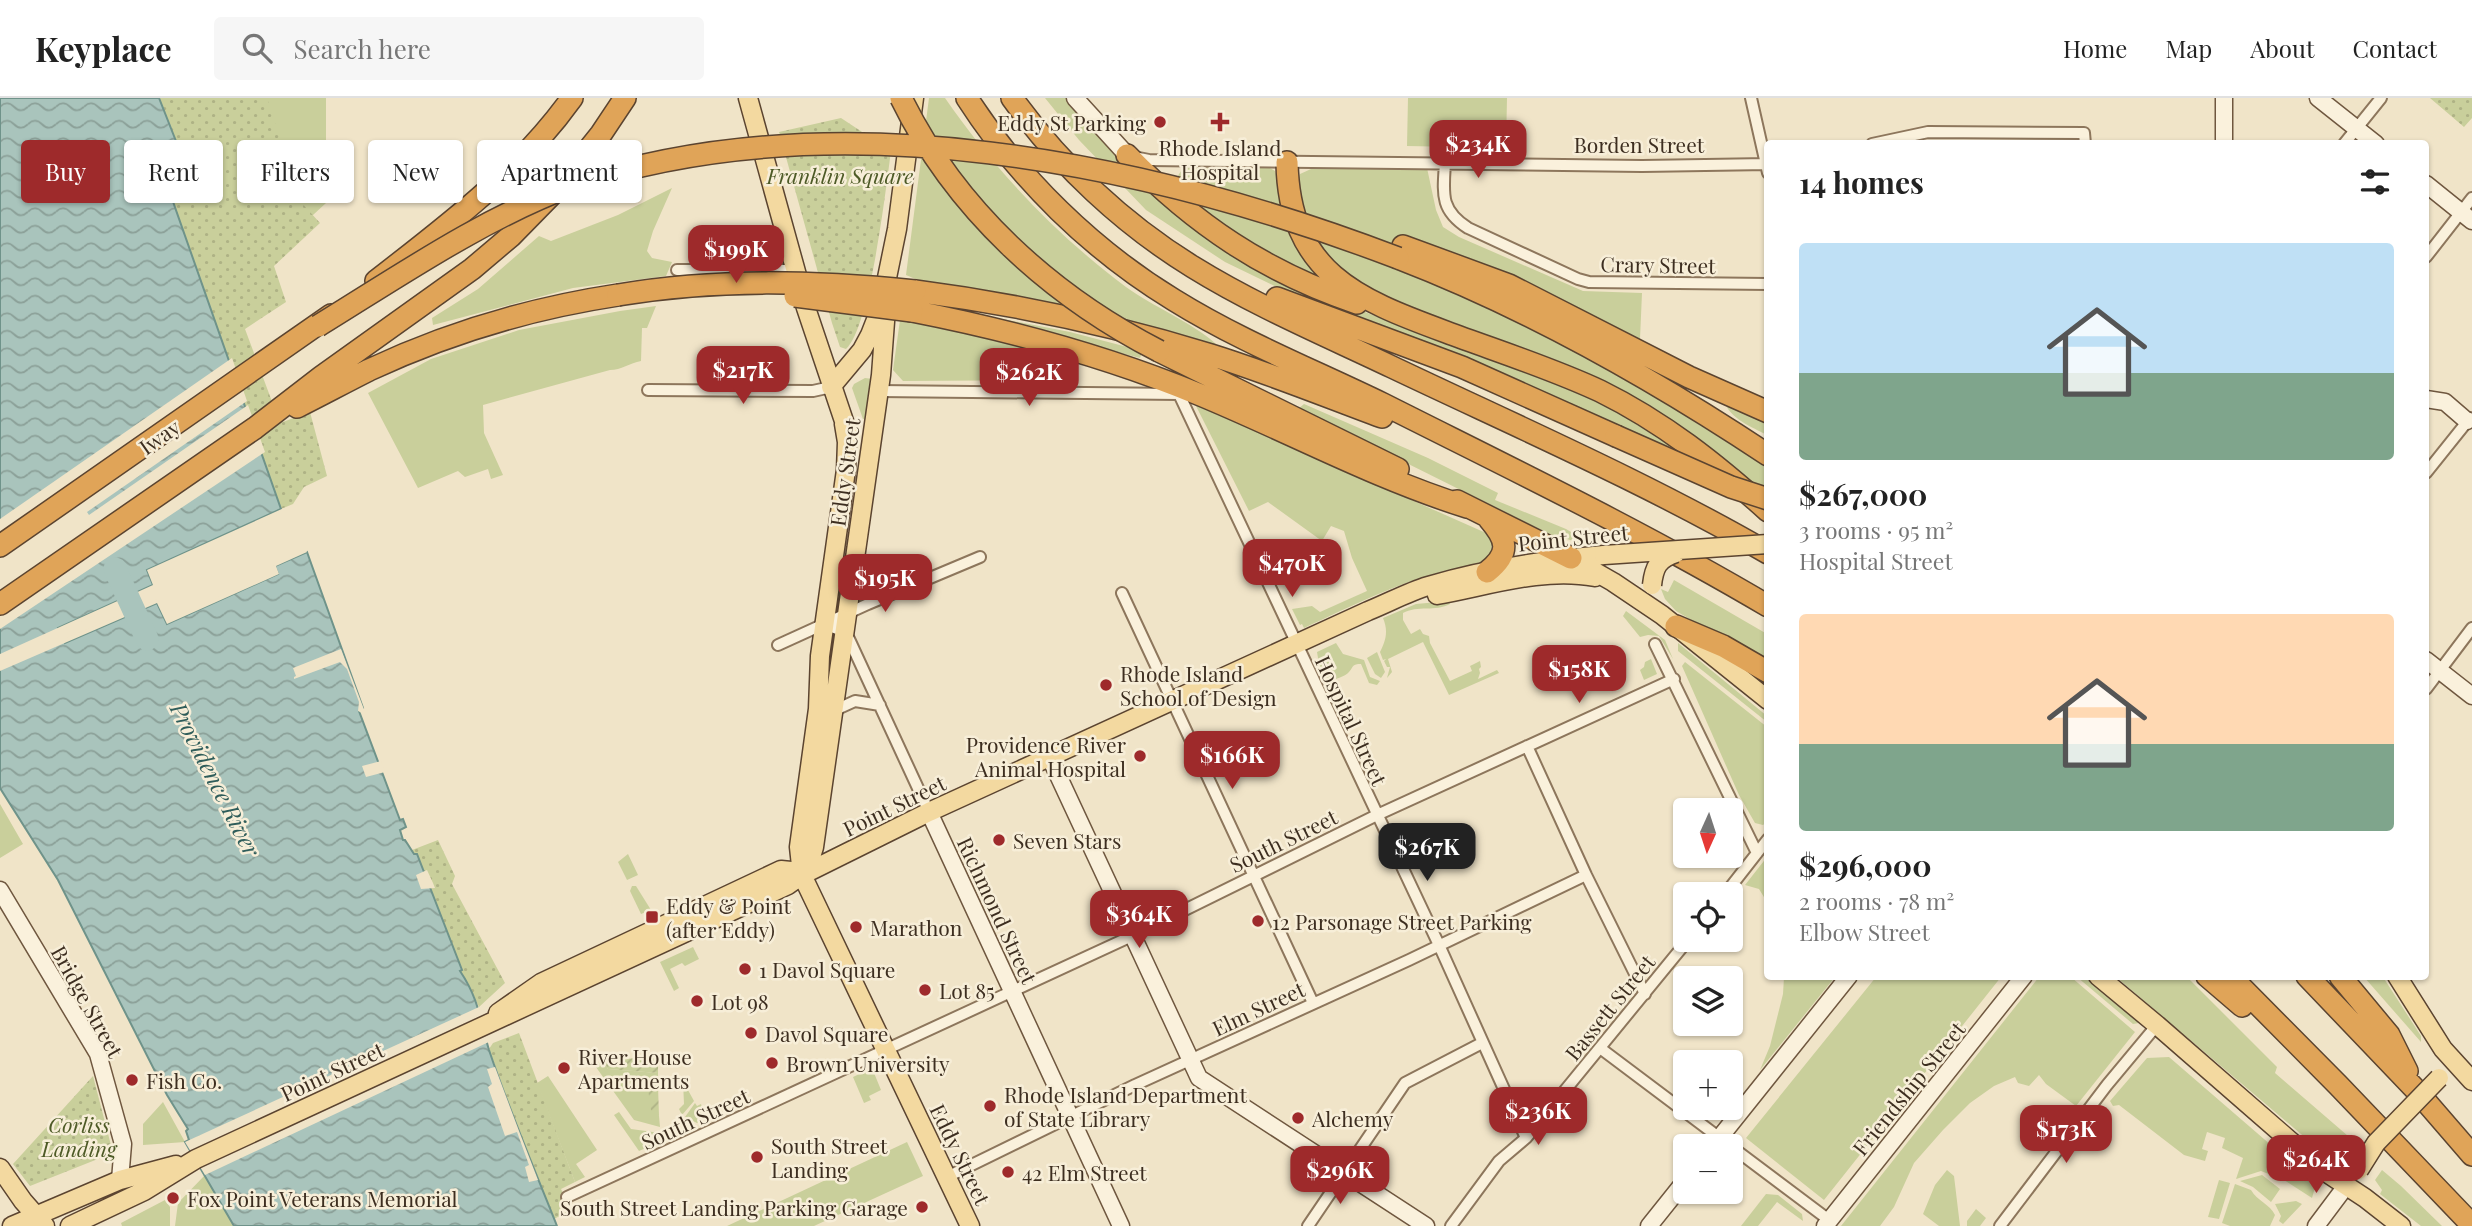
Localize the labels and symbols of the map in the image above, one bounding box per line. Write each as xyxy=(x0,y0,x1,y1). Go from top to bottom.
place label: Eddy St Parking xyxy=(997,108,1146,136)
marker: Rhode Island Hospital xyxy=(1210,112,1230,132)
marker: Eddy St Parking xyxy=(1152,114,1168,130)
pin: $234K xyxy=(1429,120,1527,180)
street label: Borden Street xyxy=(1574,130,1705,158)
place label: Rhode Island Hospital xyxy=(1158,133,1282,185)
park label: Franklin Square xyxy=(766,161,913,189)
pin: $199K xyxy=(687,226,785,285)
street label: Crary Street xyxy=(1600,249,1716,279)
pin: $217K xyxy=(694,346,792,406)
pin: $262K xyxy=(980,348,1078,408)
street label: Iway xyxy=(133,412,185,460)
street label: Eddy Street xyxy=(823,416,866,528)
street label: Point Street xyxy=(1516,517,1630,557)
pin: $470K xyxy=(1243,540,1341,599)
pin: $195K xyxy=(836,554,934,614)
pin: $158K xyxy=(1530,646,1628,705)
street label: Hospital Street xyxy=(1310,651,1395,790)
place label: Rhode Island School of Design xyxy=(1120,659,1277,711)
marker: Rhode Island School of Design xyxy=(1098,677,1114,693)
water label: Providence River xyxy=(163,696,269,862)
place label: Providence River Animal Hospital xyxy=(966,730,1127,782)
pin: $166K xyxy=(1183,732,1281,791)
marker: Providence River Animal Hospital xyxy=(1132,748,1148,764)
street label: Point Street xyxy=(838,768,950,842)
north arrow xyxy=(1673,798,1743,868)
street label: South Street xyxy=(1225,802,1342,878)
pin: $267K xyxy=(1378,824,1476,883)
place label: Seven Stars xyxy=(1013,826,1121,854)
street label: Richmond Street xyxy=(952,832,1044,988)
marker: Seven Stars xyxy=(991,832,1007,848)
pin: $364K xyxy=(1090,890,1188,950)
place label: Eddy & Point (after Eddy) xyxy=(666,891,792,943)
place label: 12 Parsonage Street Parking xyxy=(1272,907,1532,935)
marker: Eddy & Point (after Eddy) xyxy=(644,909,660,925)
place label: Marathon xyxy=(870,913,963,941)
marker: 12 Parsonage Street Parking xyxy=(1250,913,1266,929)
marker: Marathon xyxy=(848,919,864,935)
street label: Bridge Street xyxy=(46,940,131,1062)
street label: Bassett Street xyxy=(1558,948,1661,1066)
place label: 1 Davol Square xyxy=(759,955,895,983)
marker: 1 Davol Square xyxy=(737,961,753,977)
street label: Elm Street xyxy=(1207,974,1309,1042)
place label: Lot 85 xyxy=(939,976,995,1004)
marker: Lot 85 xyxy=(917,982,933,998)
place label: Lot 98 xyxy=(711,987,769,1015)
marker: Lot 98 xyxy=(689,993,705,1009)
street label: Friendship Street xyxy=(1845,1015,1971,1161)
place label: Davol Square xyxy=(765,1019,888,1047)
marker: Davol Square xyxy=(743,1025,759,1041)
street label: Point Street xyxy=(276,1035,389,1107)
place label: River House Apartments xyxy=(577,1042,692,1094)
place label: Brown University xyxy=(786,1049,950,1077)
marker: Brown University xyxy=(764,1055,780,1071)
marker: River House Apartments xyxy=(556,1060,572,1076)
place label: Fish Co. xyxy=(146,1066,222,1094)
marker: Fish Co. xyxy=(124,1072,140,1088)
street label: South Street xyxy=(636,1080,754,1155)
place label: Rhode Island Department of State Library xyxy=(1004,1080,1247,1132)
pin: $236K xyxy=(1489,1088,1587,1147)
marker: Rhode Island Department of State Library xyxy=(982,1098,998,1114)
street label: Eddy Street xyxy=(925,1099,998,1210)
place label: Alchemy xyxy=(1311,1104,1394,1132)
pin: $173K xyxy=(2017,1105,2115,1165)
park label: Corliss Landing xyxy=(41,1110,118,1162)
marker: Alchemy xyxy=(1290,1110,1306,1126)
place label: South Street Landing xyxy=(771,1131,888,1183)
pin: $264K xyxy=(2267,1136,2365,1195)
pin: $296K xyxy=(1291,1146,1389,1206)
marker: South Street Landing xyxy=(749,1149,765,1165)
place label: 42 Elm Street xyxy=(1022,1158,1147,1186)
marker: 42 Elm Street xyxy=(1000,1164,1016,1180)
place label: Fox Point Veterans Memorial xyxy=(187,1184,458,1212)
marker: Fox Point Veterans Memorial xyxy=(165,1190,181,1206)
place label: South Street Landing Parking Garage xyxy=(560,1193,908,1221)
marker: South Street Landing Parking Garage xyxy=(914,1199,930,1215)

